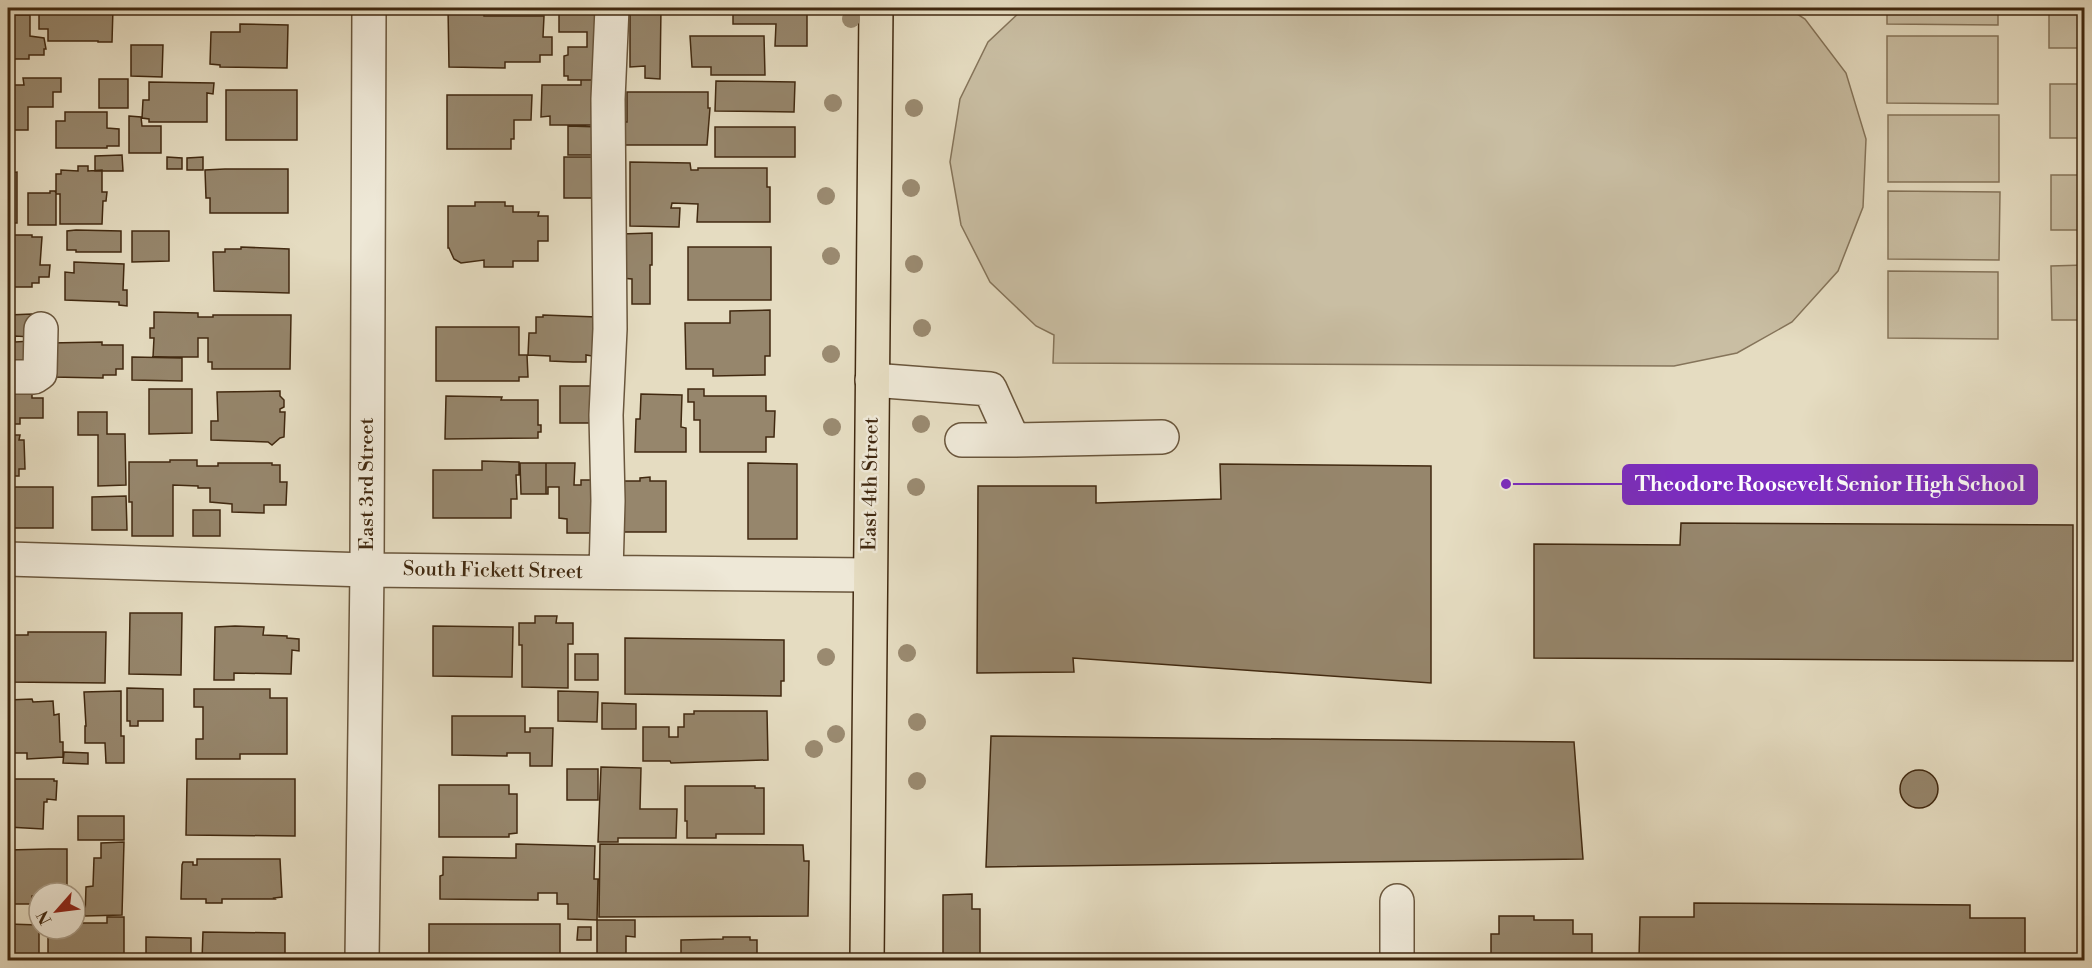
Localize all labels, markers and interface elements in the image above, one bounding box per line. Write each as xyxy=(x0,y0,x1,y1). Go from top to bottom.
street label: East 3rd Street xyxy=(355,417,380,551)
street label: East 4th Street xyxy=(857,417,885,551)
callout: Theodore Roosevelt Senior High School xyxy=(1623,465,2037,504)
text: Theodore Roosevelt Senior High School xyxy=(1635,472,2025,498)
street label: South Fickett Street xyxy=(403,557,583,585)
north arrow xyxy=(27,881,87,941)
text: N xyxy=(33,907,56,928)

